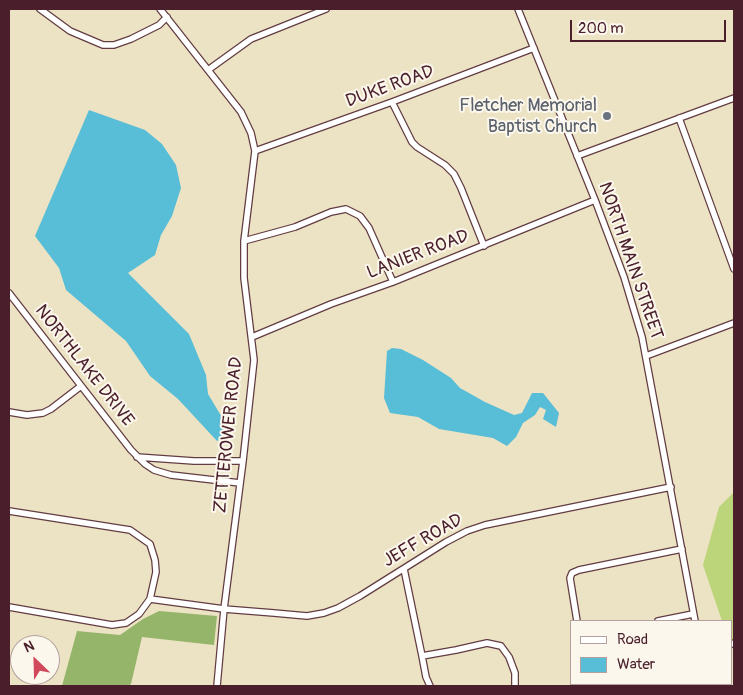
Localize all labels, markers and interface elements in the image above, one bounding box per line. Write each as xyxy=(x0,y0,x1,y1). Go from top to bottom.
scale bar xyxy=(573,10,729,42)
text: 200 m xyxy=(578,19,623,38)
street label: DUKE ROAD xyxy=(343,61,437,113)
place label: Fletcher Memorial Baptist Church xyxy=(459,95,597,138)
marker: Fletcher Memorial Baptist Church xyxy=(601,110,613,122)
street label: NORTH MAIN STREET xyxy=(593,180,667,342)
street label: LANIER ROAD xyxy=(364,226,472,284)
street label: NORTHLAKE DRIVE xyxy=(30,301,138,431)
street label: ZETTEROWER ROAD xyxy=(210,356,248,514)
street label: JEFF ROAD xyxy=(379,510,467,572)
legend xyxy=(570,620,733,685)
text: Road xyxy=(617,630,648,649)
north arrow xyxy=(10,635,60,685)
text: N xyxy=(21,637,37,656)
text: Water xyxy=(617,655,655,674)

